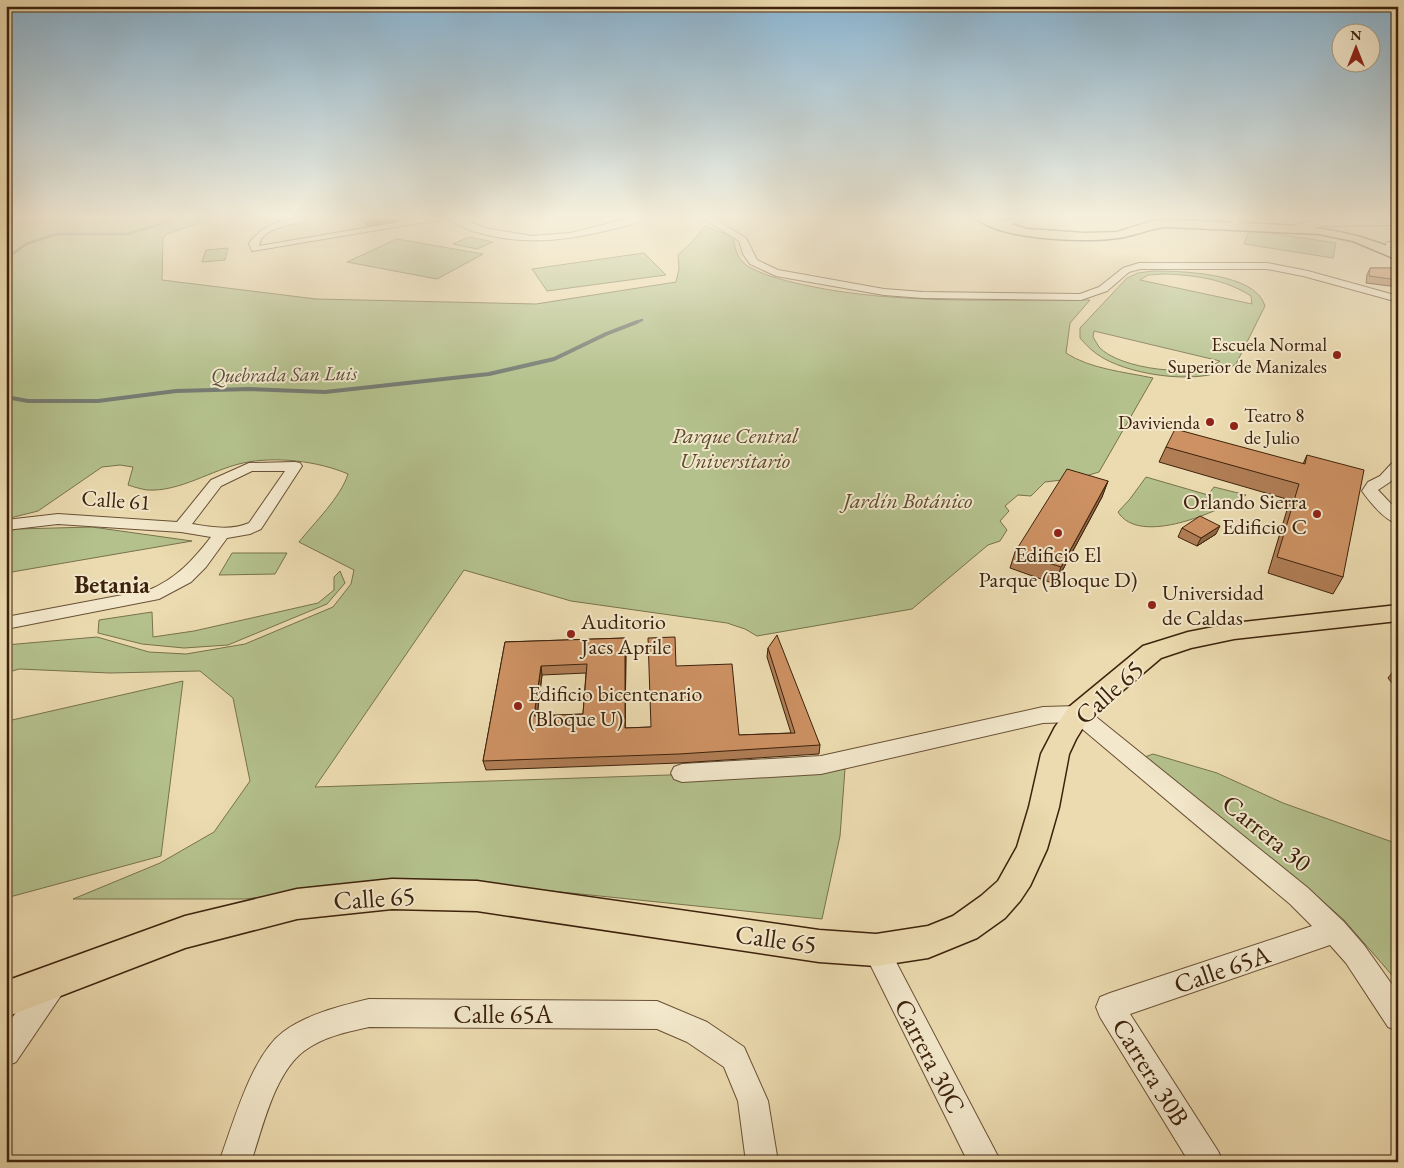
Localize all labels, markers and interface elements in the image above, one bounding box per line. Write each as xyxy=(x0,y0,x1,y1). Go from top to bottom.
north arrow xyxy=(1332,22,1382,72)
text: N xyxy=(1350,26,1362,44)
place label: Escuela Normal Superior de Manizales xyxy=(1168,332,1327,379)
marker: Escuela Normal Superior de Manizales xyxy=(1331,349,1343,361)
water label: Quebrada San Luis xyxy=(211,360,358,388)
place label: Teatro 8 de Julio xyxy=(1244,403,1304,450)
place label: Davivienda xyxy=(1118,410,1200,435)
marker: Davivienda xyxy=(1204,416,1216,428)
marker: Teatro 8 de Julio xyxy=(1228,420,1240,432)
park label: Parque Central Universitario xyxy=(672,421,799,475)
street label: Calle 61 xyxy=(81,483,151,517)
park label: Jardín Botánico xyxy=(839,486,972,515)
place label: Orlando Sierra Edificio C xyxy=(1183,487,1307,541)
marker: Orlando Sierra Edificio C xyxy=(1311,508,1323,520)
marker: Edificio El Parque (Bloque D) xyxy=(1052,527,1064,539)
place label: Edificio El Parque (Bloque D) xyxy=(979,540,1137,594)
district label: Betania xyxy=(74,569,150,600)
place label: Universidad de Caldas xyxy=(1162,578,1265,632)
marker: Universidad de Caldas xyxy=(1146,599,1158,611)
place label: Auditorio Jacs Aprile xyxy=(579,607,671,661)
marker: Auditorio Jacs Aprile xyxy=(565,628,577,640)
street label: Calle 65 xyxy=(1067,652,1151,732)
place label: Edificio bicentenario (Bloque U) xyxy=(528,679,702,733)
marker: Edificio bicentenario (Bloque U) xyxy=(512,700,524,712)
street label: Carrera 30 xyxy=(1215,787,1319,879)
street label: Calle 65 xyxy=(332,878,416,918)
street label: Calle 65 xyxy=(733,916,819,962)
street label: Calle 65A xyxy=(1169,936,1276,1001)
street label: Carrera 30C xyxy=(887,993,973,1119)
street label: Calle 65A xyxy=(453,997,554,1031)
street label: Carrera 30B xyxy=(1105,1012,1197,1132)

